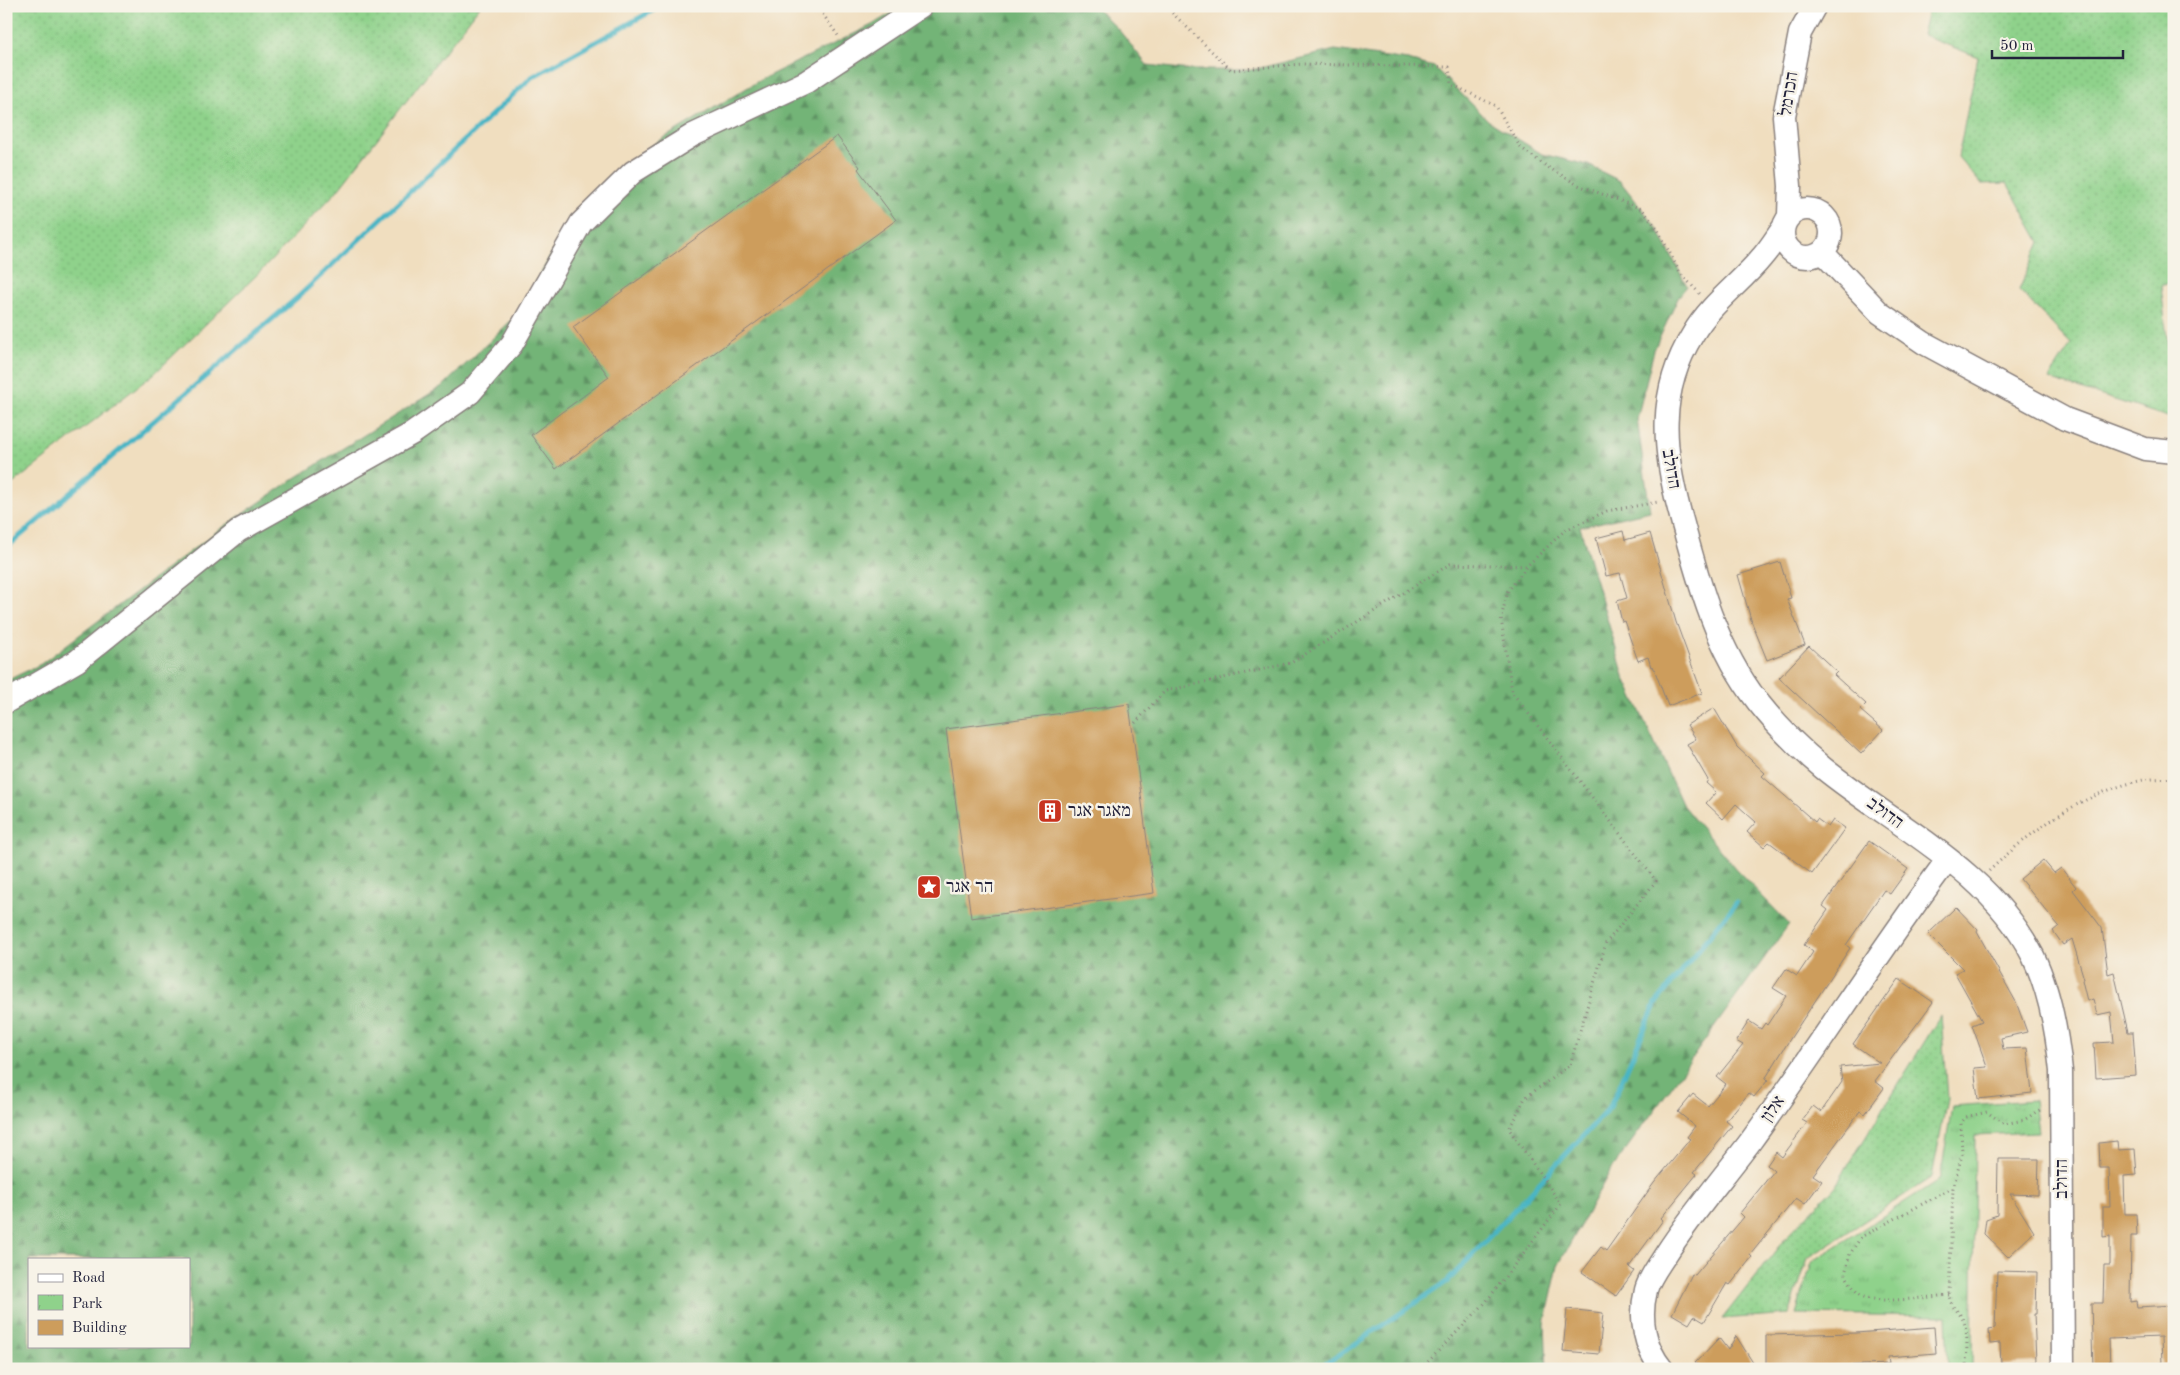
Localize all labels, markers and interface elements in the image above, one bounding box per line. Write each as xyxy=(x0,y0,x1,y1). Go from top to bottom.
scale bar xyxy=(1992,28,2124,60)
text: 50 m xyxy=(2000,39,2034,54)
street label: הכרמל xyxy=(1776,70,1801,118)
street label: הדולב xyxy=(1659,448,1684,490)
street label: הדולב xyxy=(1864,793,1907,832)
building icon: מאגר אגר xyxy=(1037,798,1063,824)
place label: מאגר אגר xyxy=(1068,802,1131,820)
place icon: הר אגר xyxy=(916,874,942,900)
place label: הר אגר xyxy=(946,878,993,896)
street label: אלון xyxy=(1757,1092,1788,1125)
street label: הדולב xyxy=(2052,1159,2071,1199)
legend xyxy=(28,1258,190,1348)
text: Road xyxy=(72,1271,106,1286)
text: Park xyxy=(72,1297,103,1312)
text: Building xyxy=(72,1321,127,1336)

